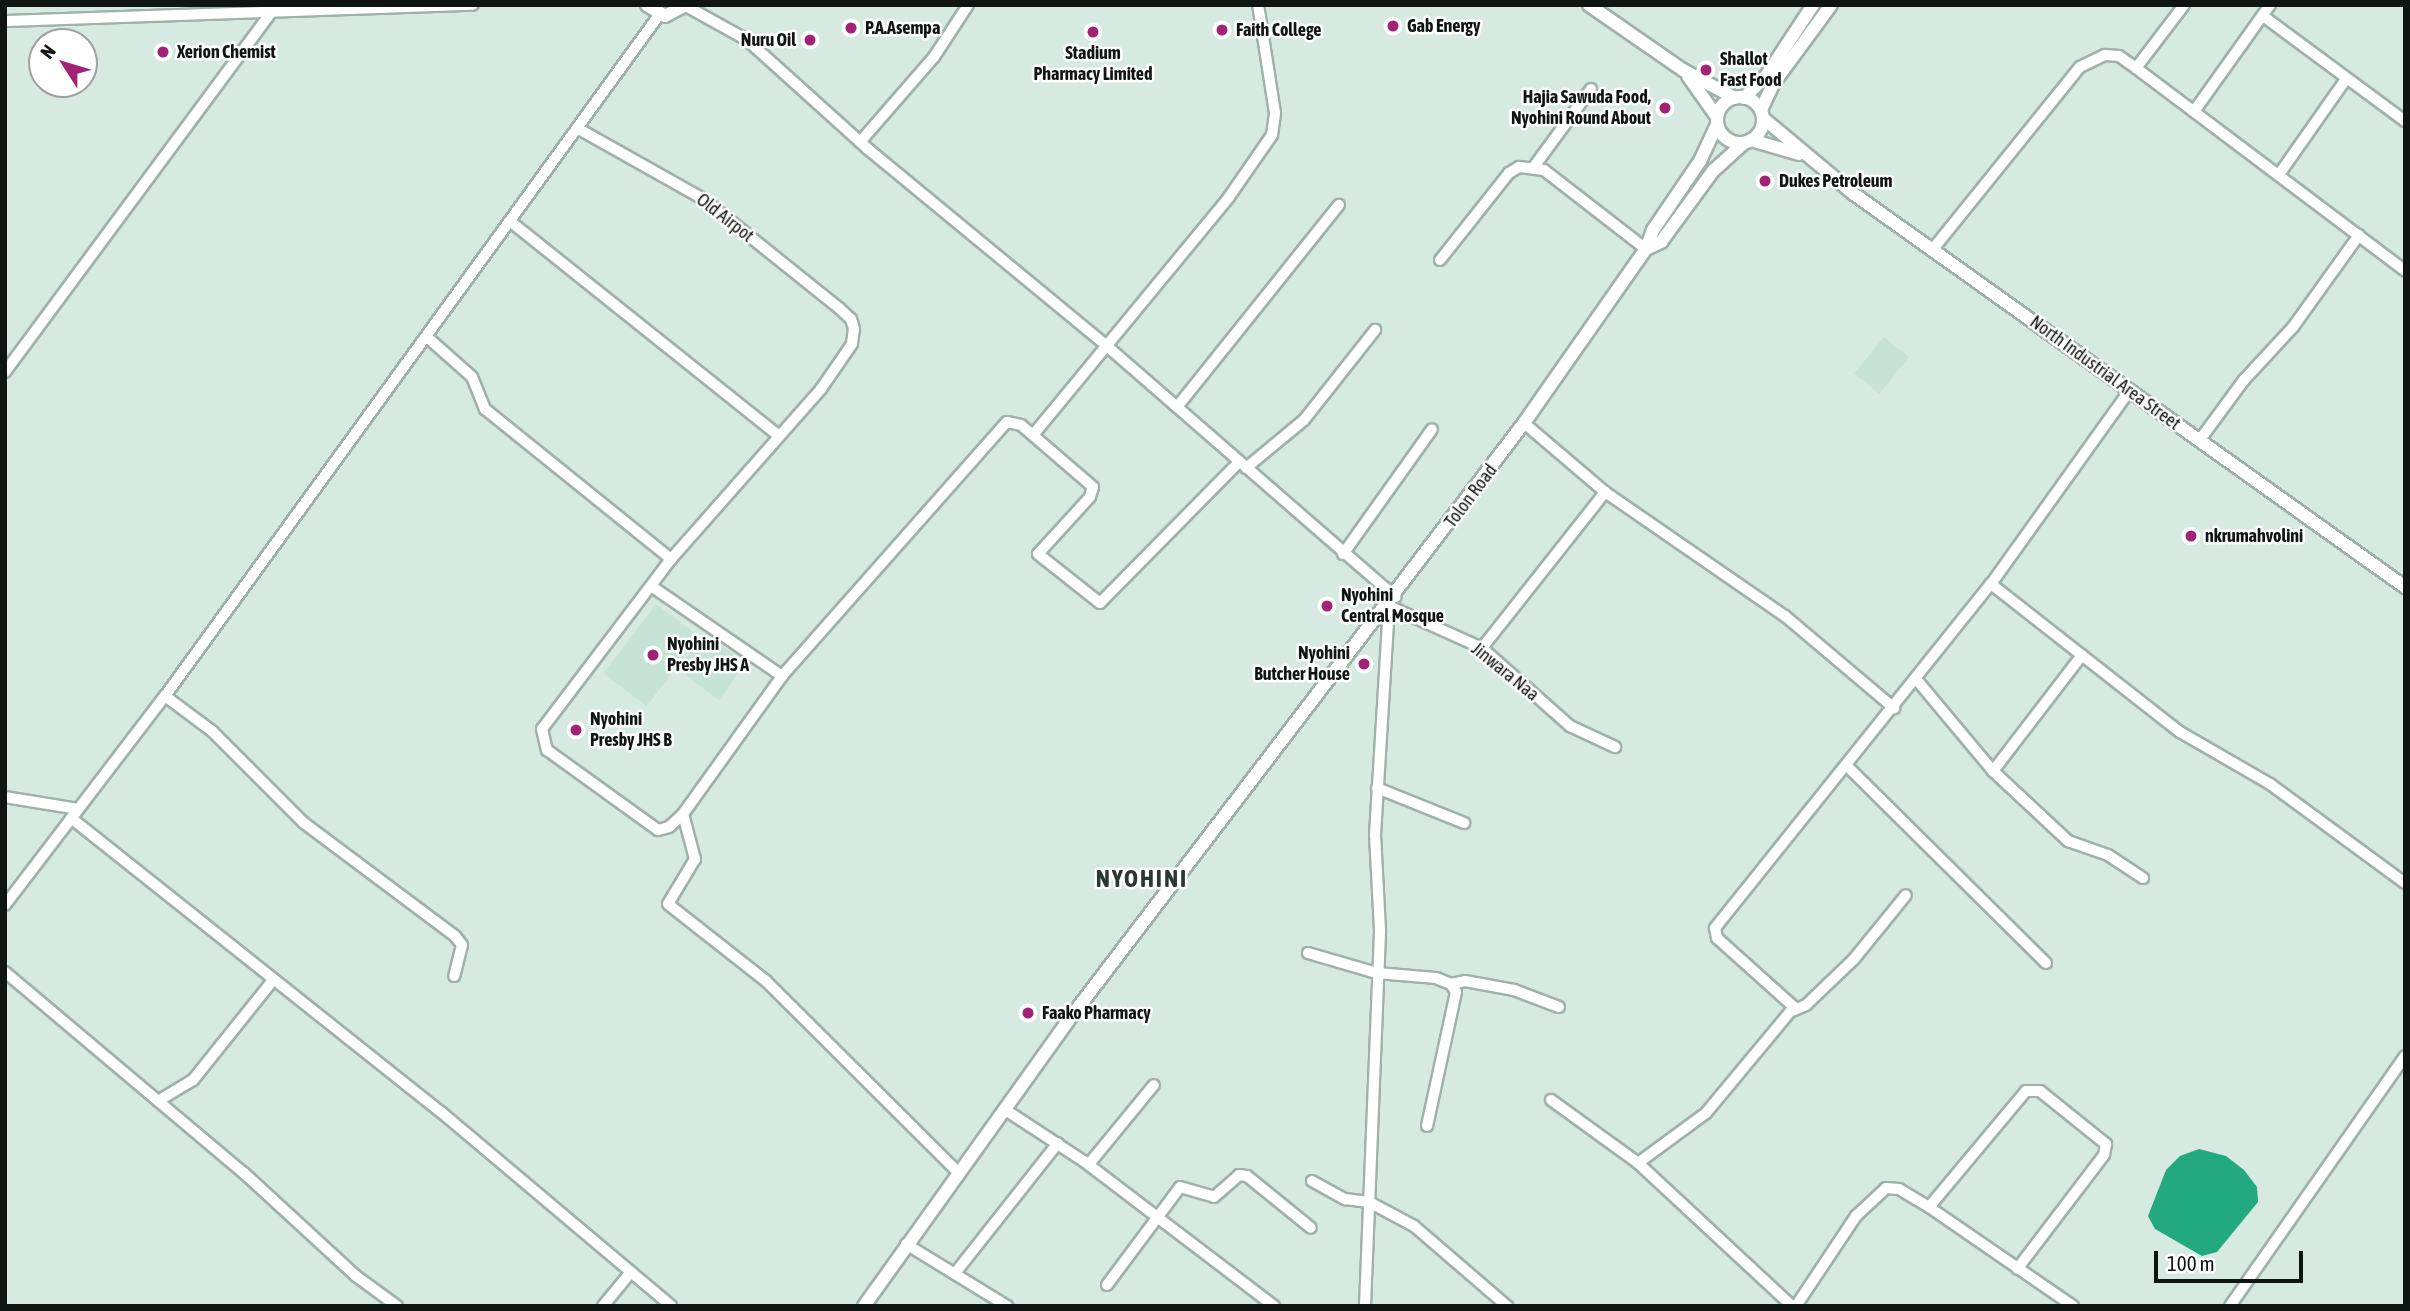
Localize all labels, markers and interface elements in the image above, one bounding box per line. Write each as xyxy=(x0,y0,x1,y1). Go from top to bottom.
place label: Gab Energy xyxy=(1407,15,1480,37)
place label: P.A.Asempa xyxy=(865,17,940,39)
marker: Gab Energy xyxy=(1385,18,1401,34)
place label: Faith College xyxy=(1236,19,1321,41)
marker: P.A.Asempa xyxy=(843,20,859,36)
marker: Faith College xyxy=(1214,22,1230,38)
marker: Stadium Pharmacy Limited xyxy=(1085,24,1101,40)
north arrow xyxy=(28,28,98,98)
place label: Nuru Oil xyxy=(741,29,796,51)
marker: Nuru Oil xyxy=(802,32,818,48)
text: N xyxy=(36,40,60,63)
place label: Xerion Chemist xyxy=(177,41,276,63)
place label: Stadium Pharmacy Limited xyxy=(1034,43,1152,86)
marker: Xerion Chemist xyxy=(155,44,171,60)
place label: Shallot Fast Food xyxy=(1720,49,1782,92)
marker: Shallot Fast Food xyxy=(1698,62,1714,78)
place label: Hajia Sawuda Food, Nyohini Round About xyxy=(1511,87,1651,130)
marker: Hajia Sawuda Food, Nyohini Round About xyxy=(1657,100,1673,116)
place label: Dukes Petroleum xyxy=(1779,170,1893,192)
marker: Dukes Petroleum xyxy=(1757,173,1773,189)
street label: Old Airpot xyxy=(692,189,758,247)
street label: North Industrial Area Street xyxy=(2026,311,2184,435)
street label: Tolon Road xyxy=(1440,460,1502,532)
place label: nkrumahvolini xyxy=(2205,525,2303,547)
marker: nkrumahvolini xyxy=(2183,528,2199,544)
place label: Nyohini Central Mosque xyxy=(1341,585,1444,628)
marker: Nyohini Central Mosque xyxy=(1319,598,1335,614)
place label: Nyohini Presby JHS A xyxy=(667,634,749,676)
street label: Jinwara Naa xyxy=(1467,638,1543,706)
place label: Nyohini Butcher House xyxy=(1254,643,1350,686)
marker: Nyohini Presby JHS A xyxy=(645,647,661,663)
marker: Nyohini Butcher House xyxy=(1356,656,1372,672)
place label: Nyohini Presby JHS B xyxy=(590,709,672,752)
marker: Nyohini Presby JHS B xyxy=(568,722,584,738)
district label: NYOHINI xyxy=(1097,865,1187,893)
place label: Faako Pharmacy xyxy=(1042,1002,1151,1024)
marker: Faako Pharmacy xyxy=(1020,1005,1036,1021)
scale bar xyxy=(2158,1238,2307,1282)
text: 100 m xyxy=(2167,1251,2215,1275)

